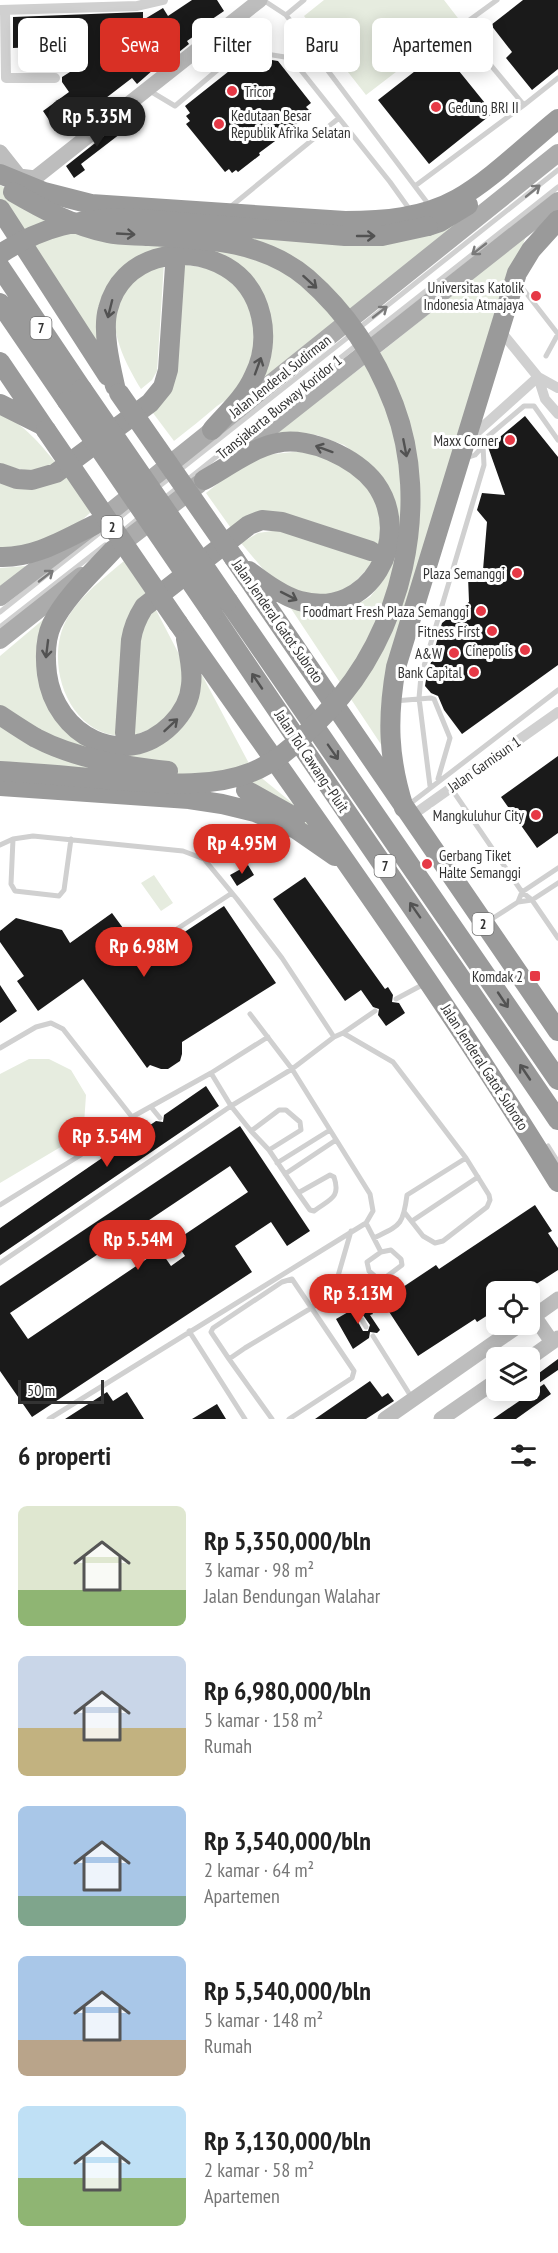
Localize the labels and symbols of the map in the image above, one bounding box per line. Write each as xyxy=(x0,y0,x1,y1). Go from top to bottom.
place label: Tricor xyxy=(244,82,273,101)
marker: Tricor xyxy=(225,84,239,98)
pin: Rp 5.35M xyxy=(35,97,159,148)
place label: Gedung BRI II xyxy=(448,98,519,117)
marker: Gedung BRI II xyxy=(429,100,443,114)
place label: Kedutaan Besar Republik Afrika Selatan xyxy=(231,106,350,142)
marker: Kedutaan Besar Republik Afrika Selatan xyxy=(212,117,226,131)
one-way arrow xyxy=(525,184,541,197)
one-way arrow xyxy=(115,229,135,240)
one-way arrow xyxy=(356,230,376,242)
one-way arrow xyxy=(471,242,487,255)
one-way arrow xyxy=(302,275,317,289)
place label: Universitas Katolik Indonesia Atmajaya xyxy=(423,278,524,314)
marker: Universitas Katolik Indonesia Atmajaya xyxy=(529,289,543,303)
one-way arrow xyxy=(103,299,115,318)
one-way arrow xyxy=(372,305,388,318)
road number: 7 xyxy=(30,317,51,339)
street label: Jalan Jenderal Sudirman xyxy=(225,330,335,422)
street label: Transjakarta Busway Koridor 1 xyxy=(213,351,345,463)
one-way arrow xyxy=(254,357,265,376)
place label: Maxx Corner xyxy=(434,431,499,450)
marker: Maxx Corner xyxy=(503,433,517,447)
one-way arrow xyxy=(400,437,411,457)
one-way arrow xyxy=(315,442,334,453)
road number: 2 xyxy=(102,516,122,538)
street label: Jalan Jenderal Gatot Subroto xyxy=(228,555,328,686)
place label: Plaza Semanggi xyxy=(423,564,505,583)
marker: Plaza Semanggi xyxy=(510,566,524,580)
one-way arrow xyxy=(38,569,54,582)
one-way arrow xyxy=(279,590,297,602)
place label: Foodmart Fresh Plaza Semanggi xyxy=(302,602,469,621)
marker: Foodmart Fresh Plaza Semanggi xyxy=(474,604,488,618)
place label: Fitness First xyxy=(418,622,480,641)
marker: Fitness First xyxy=(485,624,499,638)
one-way arrow xyxy=(41,638,52,658)
place label: Cinepolis xyxy=(465,641,513,660)
marker: Cinepolis xyxy=(518,643,532,657)
place label: A&W xyxy=(415,644,442,663)
marker: A&W xyxy=(447,646,461,660)
place label: Bank Capital xyxy=(398,663,462,682)
marker: Bank Capital xyxy=(467,665,481,679)
one-way arrow xyxy=(251,673,263,690)
street label: Jalan Tol Cawang–Pluit xyxy=(270,705,353,816)
one-way arrow xyxy=(164,718,179,732)
street label: Jalan Garnisun 1 xyxy=(443,732,524,797)
one-way arrow xyxy=(327,744,339,760)
place label: Mangkuluhur City xyxy=(433,806,524,825)
marker: Mangkuluhur City xyxy=(529,808,543,822)
pin: Rp 4.95M xyxy=(180,824,304,875)
place label: Gerbang Tiket Halte Semanggi xyxy=(439,846,521,882)
road number: 7 xyxy=(374,855,396,877)
marker: Gerbang Tiket Halte Semanggi xyxy=(420,857,434,871)
one-way arrow xyxy=(409,903,421,919)
road number: 2 xyxy=(472,913,494,935)
pin: Rp 6.98M xyxy=(82,927,206,978)
place label: Komdak 2 xyxy=(472,967,523,986)
marker: Komdak 2 xyxy=(528,969,542,983)
one-way arrow xyxy=(497,991,509,1007)
street label: Jalan Jenderal Gatot Subroto xyxy=(437,1000,533,1134)
one-way arrow xyxy=(519,1064,531,1080)
pin: Rp 3.54M xyxy=(45,1117,169,1168)
pin: Rp 5.54M xyxy=(76,1220,200,1271)
pin: Rp 3.13M xyxy=(296,1274,420,1325)
scale bar xyxy=(18,1377,104,1404)

